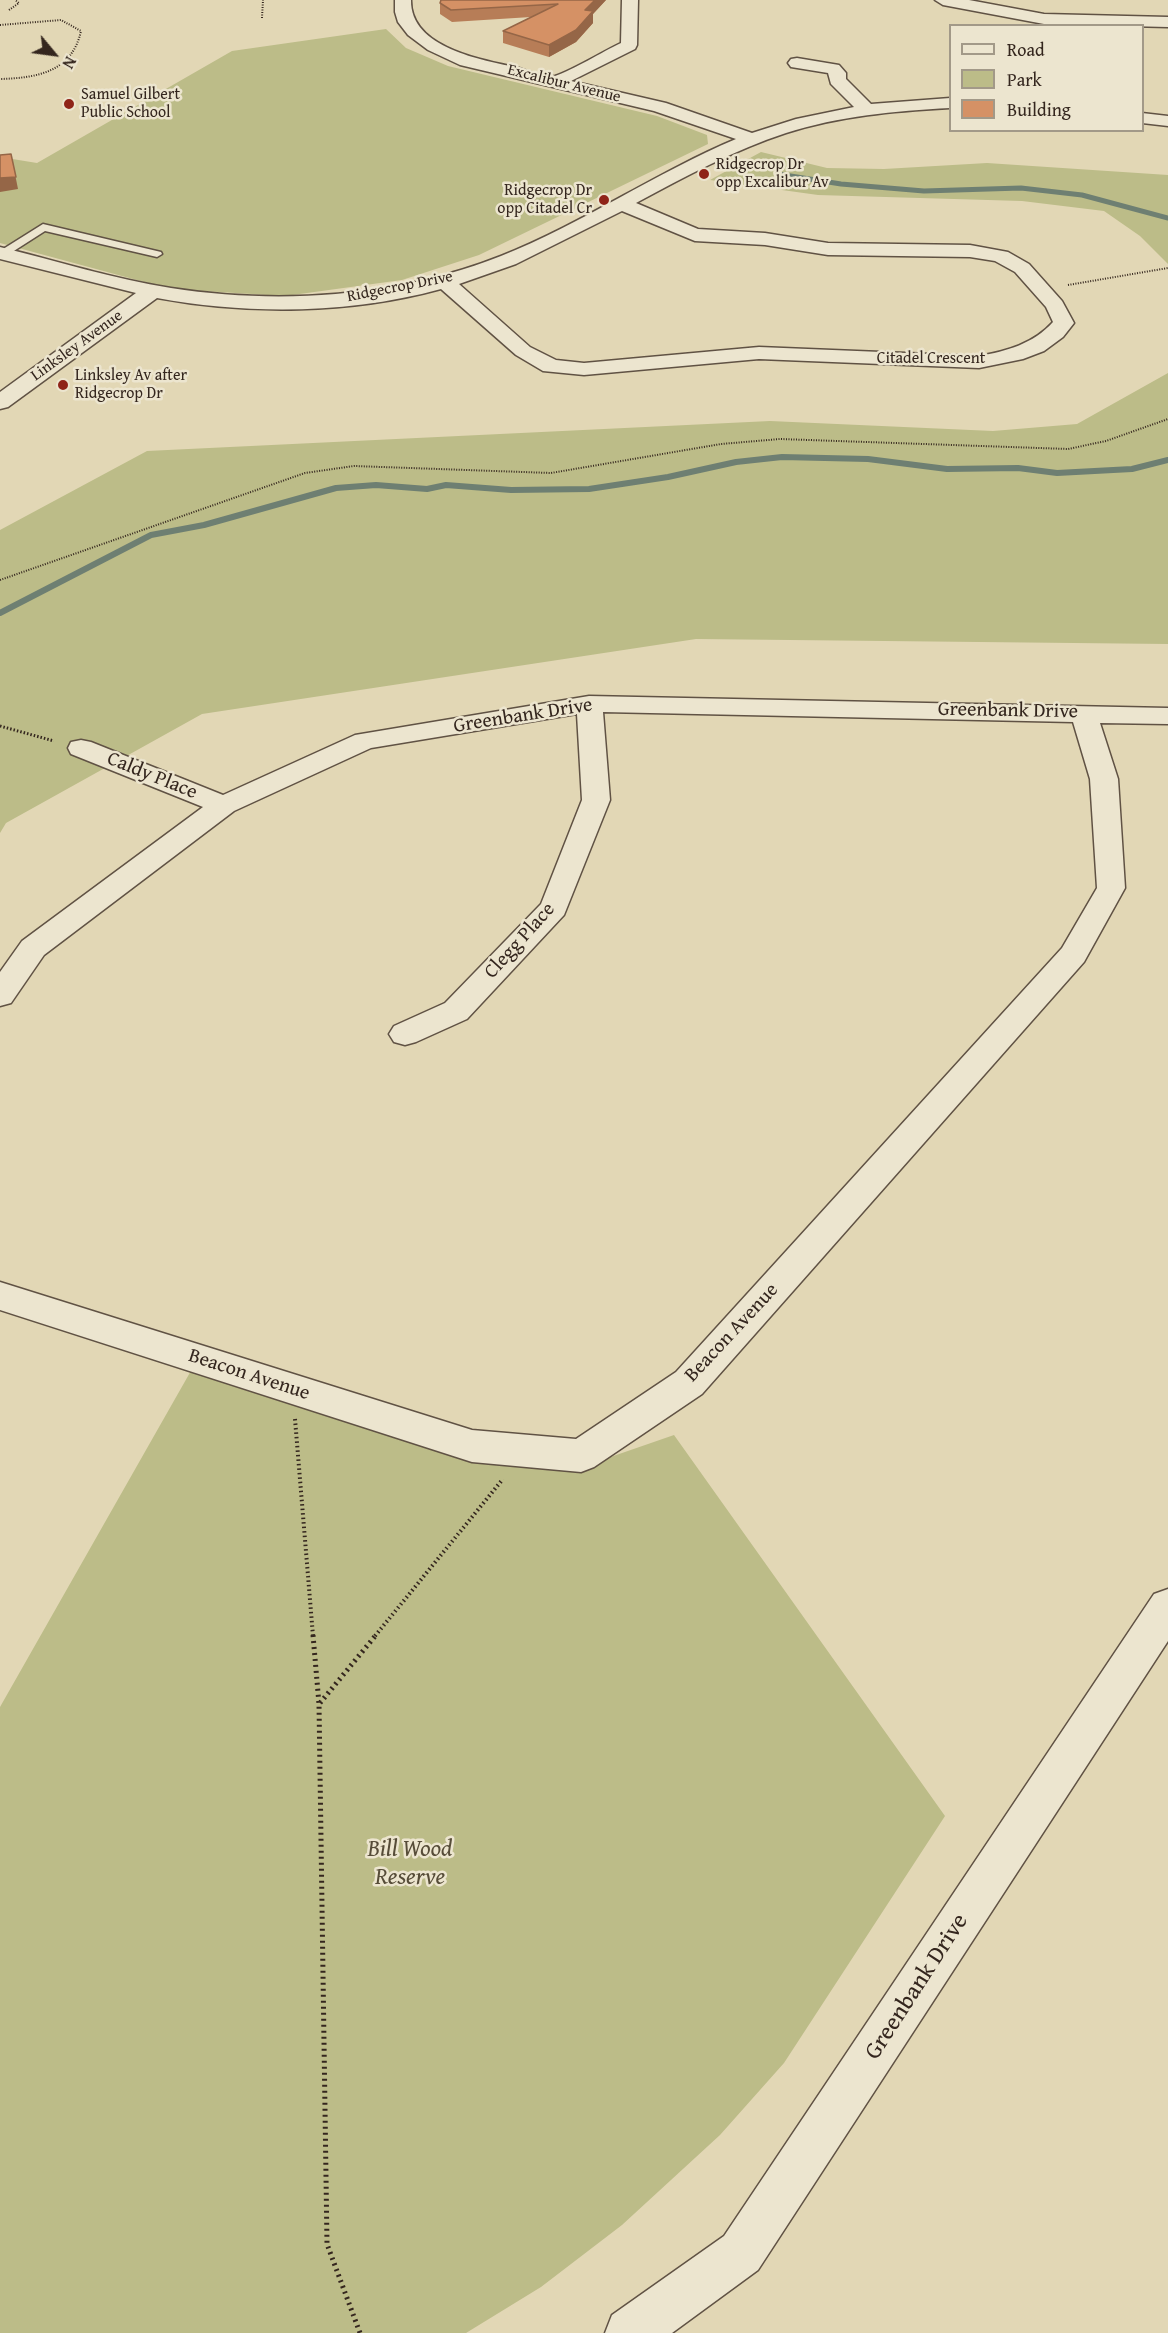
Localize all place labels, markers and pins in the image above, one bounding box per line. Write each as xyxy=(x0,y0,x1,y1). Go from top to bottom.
place label: Samuel Gilbert Public School xyxy=(81,85,180,123)
marker: Samuel Gilbert Public School xyxy=(62,97,76,111)
place label: Ridgecrop Dr opp Excalibur Av xyxy=(716,155,829,193)
marker: Ridgecrop Dr opp Excalibur Av xyxy=(697,167,711,181)
place label: Ridgecrop Dr opp Citadel Cr xyxy=(497,181,592,219)
marker: Ridgecrop Dr opp Citadel Cr xyxy=(597,193,611,207)
place label: Linksley Av after Ridgecrop Dr xyxy=(75,366,187,404)
marker: Linksley Av after Ridgecrop Dr xyxy=(56,378,70,392)

